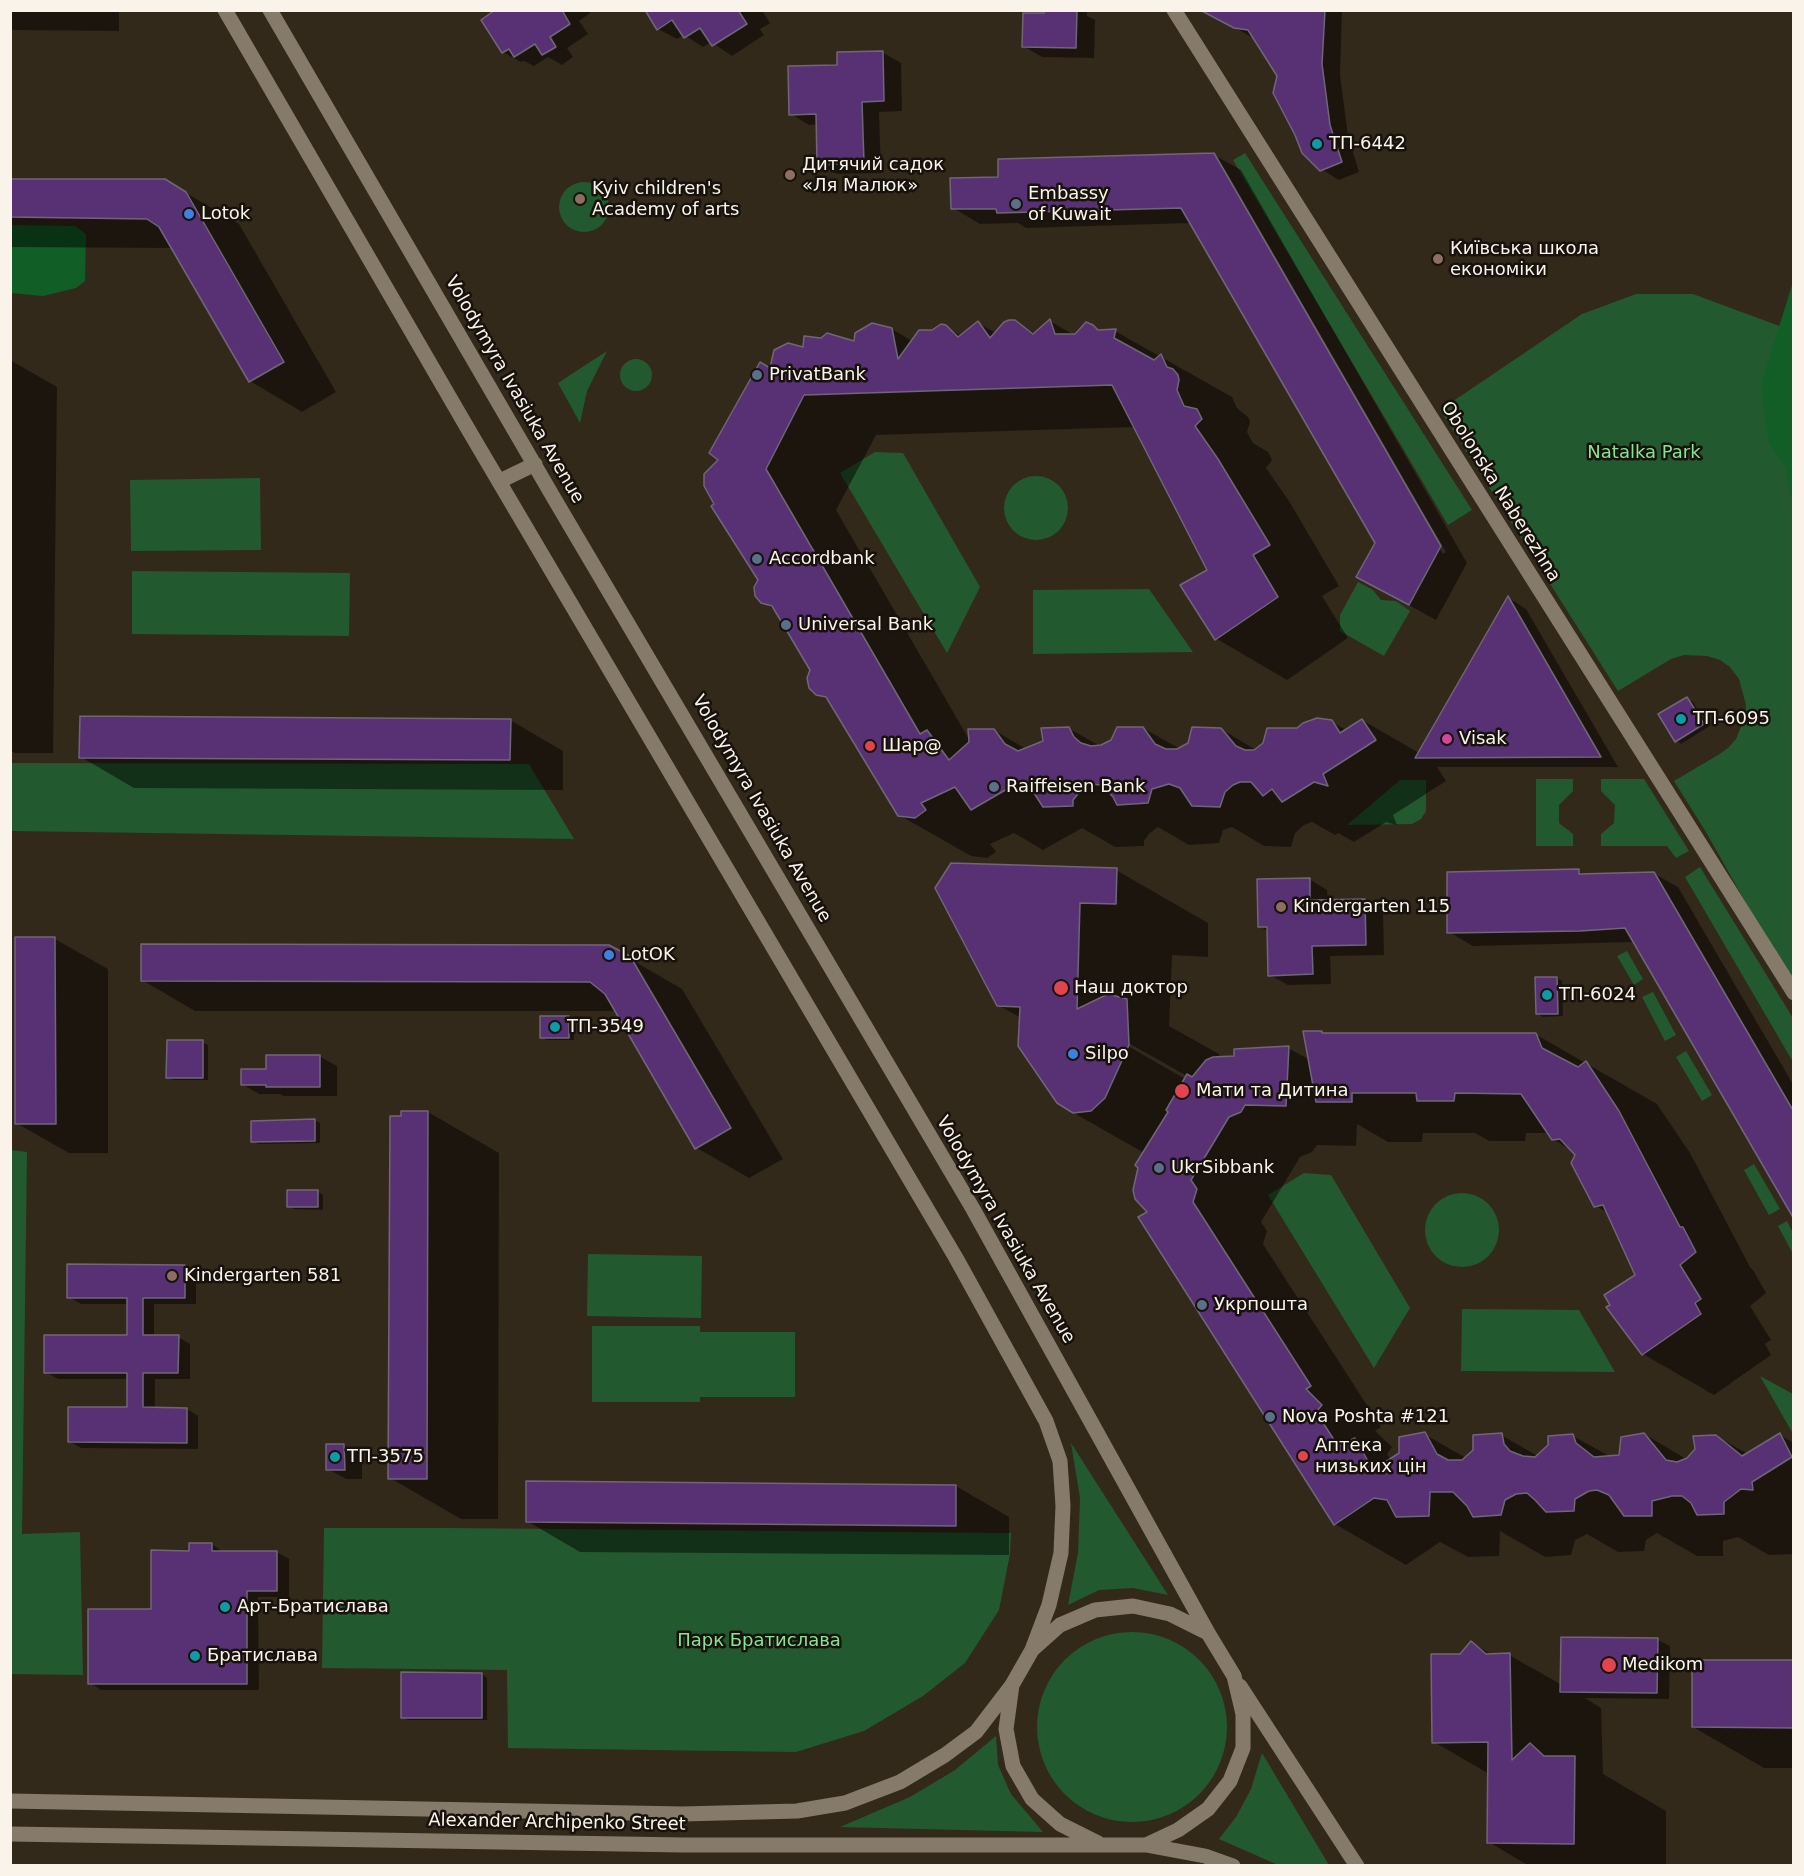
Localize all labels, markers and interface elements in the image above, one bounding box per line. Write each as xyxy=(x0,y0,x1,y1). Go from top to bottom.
place label: ТП-6442 xyxy=(1329,133,1406,155)
marker: ТП-6442 xyxy=(1310,137,1324,151)
place label: Дитячий садок «Ля Малюк» xyxy=(802,154,944,196)
marker: Дитячий садок «Ля Малюк» xyxy=(783,168,797,182)
place label: Kyiv children's Academy of arts xyxy=(592,178,739,220)
place label: Embassy of Kuwait xyxy=(1028,183,1111,226)
marker: Kyiv children's Academy of arts xyxy=(573,192,587,206)
marker: Embassy of Kuwait xyxy=(1009,197,1023,211)
place label: Lotok xyxy=(201,203,250,225)
marker: Lotok xyxy=(182,207,196,221)
place label: Київська школа економіки xyxy=(1450,238,1599,280)
marker: Київська школа економіки xyxy=(1431,252,1445,266)
street label: Volodymyra Ivasiuka Avenue xyxy=(440,273,588,507)
place label: PrivatBank xyxy=(769,364,866,386)
marker: PrivatBank xyxy=(750,368,764,382)
street label: Obolonska Naberezhna xyxy=(1436,398,1564,586)
park label: Natalka Park xyxy=(1587,442,1701,464)
place label: Accordbank xyxy=(769,548,875,570)
marker: Accordbank xyxy=(750,552,764,566)
place label: Universal Bank xyxy=(798,614,933,636)
marker: Universal Bank xyxy=(779,618,793,632)
street label: Volodymyra Ivasiuka Avenue xyxy=(687,692,835,926)
place label: ТП-6095 xyxy=(1693,708,1770,730)
marker: ТП-6095 xyxy=(1674,712,1688,726)
place label: Visak xyxy=(1459,728,1507,750)
marker: Visak xyxy=(1440,732,1454,746)
place label: Шар@ xyxy=(882,735,942,757)
marker: Шар@ xyxy=(863,739,877,753)
place label: Raiffeisen Bank xyxy=(1006,776,1145,798)
marker: Raiffeisen Bank xyxy=(987,780,1001,794)
place label: Kindergarten 115 xyxy=(1293,896,1450,918)
marker: Kindergarten 115 xyxy=(1274,900,1288,914)
place label: LotOK xyxy=(621,944,675,966)
marker: LotOK xyxy=(602,948,616,962)
place label: Наш доктор xyxy=(1074,977,1188,999)
marker: Наш доктор xyxy=(1052,979,1070,997)
place label: ТП-6024 xyxy=(1559,984,1636,1006)
marker: ТП-6024 xyxy=(1540,988,1554,1002)
place label: ТП-3549 xyxy=(567,1016,644,1038)
marker: ТП-3549 xyxy=(548,1020,562,1034)
place label: Silpo xyxy=(1085,1043,1129,1065)
marker: Silpo xyxy=(1066,1047,1080,1061)
place label: Мати та Дитина xyxy=(1196,1080,1348,1102)
marker: Мати та Дитина xyxy=(1173,1082,1191,1100)
street label: Volodymyra Ivasiuka Avenue xyxy=(931,1113,1079,1347)
place label: UkrSibbank xyxy=(1171,1157,1274,1179)
marker: UkrSibbank xyxy=(1152,1161,1166,1175)
place label: Kindergarten 581 xyxy=(184,1265,341,1287)
marker: Kindergarten 581 xyxy=(165,1269,179,1283)
place label: Укрпошта xyxy=(1214,1294,1308,1316)
marker: Укрпошта xyxy=(1195,1298,1209,1312)
place label: Nova Poshta #121 xyxy=(1282,1406,1449,1428)
marker: Nova Poshta #121 xyxy=(1263,1410,1277,1424)
place label: Аптека низьких цін xyxy=(1315,1435,1427,1478)
place label: ТП-3575 xyxy=(347,1446,424,1468)
marker: Аптека низьких цін xyxy=(1296,1449,1310,1463)
marker: ТП-3575 xyxy=(328,1450,342,1464)
place label: Арт-Братислава xyxy=(237,1596,389,1618)
marker: Арт-Братислава xyxy=(218,1600,232,1614)
park label: Парк Братислава xyxy=(677,1630,841,1652)
place label: Братислава xyxy=(207,1645,318,1667)
marker: Братислава xyxy=(188,1649,202,1663)
place label: Medikom xyxy=(1622,1654,1703,1676)
marker: Medikom xyxy=(1600,1656,1618,1674)
street label: Alexander Archipenko Street xyxy=(428,1810,686,1836)

